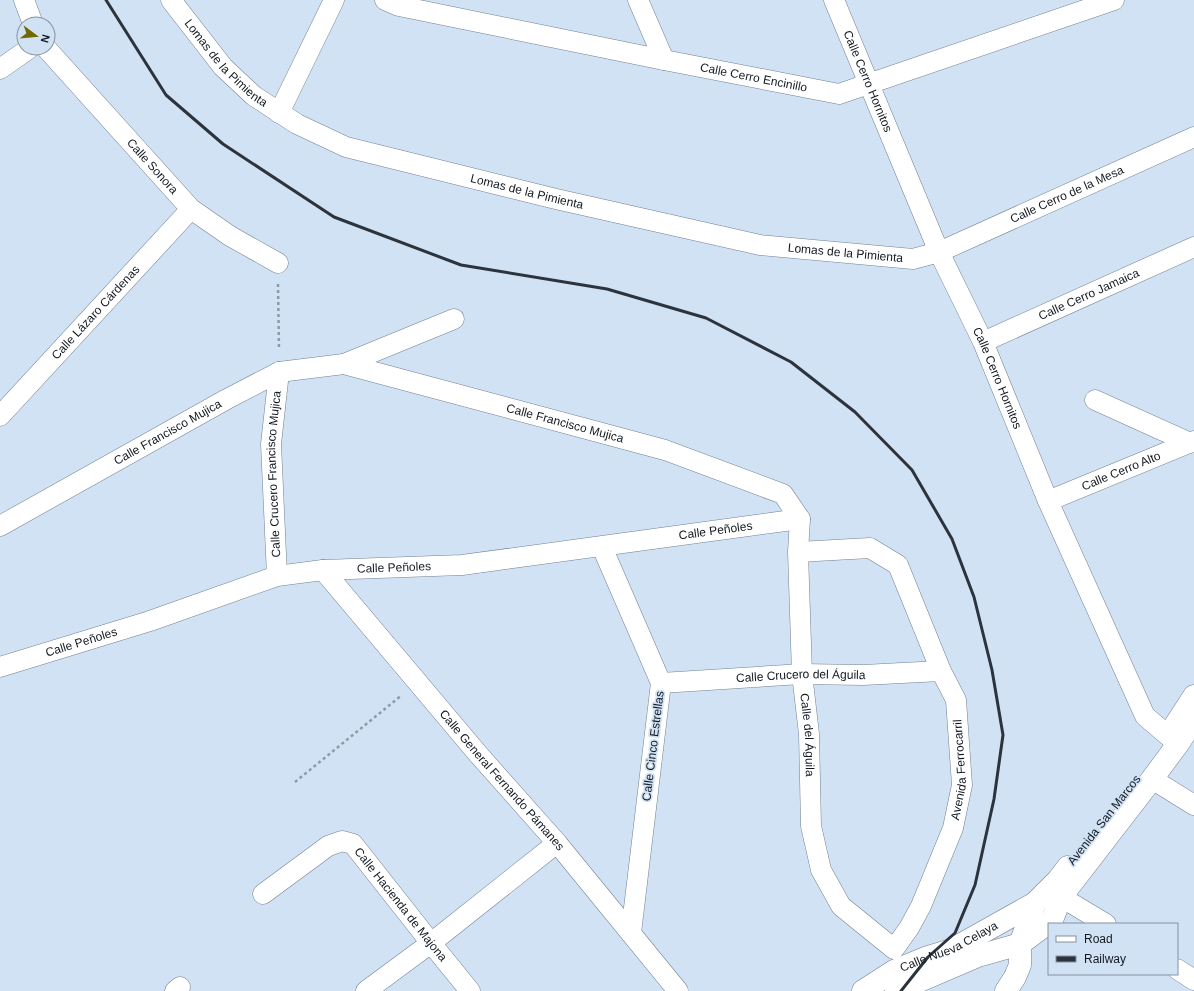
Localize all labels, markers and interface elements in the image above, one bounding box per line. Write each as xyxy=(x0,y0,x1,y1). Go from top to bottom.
north arrow xyxy=(16,16,56,56)
street label: Lomas de la Pimienta xyxy=(182,16,270,110)
street label: Calle Cerro Hornitos xyxy=(840,28,895,134)
text: N xyxy=(39,33,52,44)
street label: Calle Cerro Encinillo xyxy=(699,60,809,95)
street label: Calle Sonora xyxy=(124,136,181,197)
street label: Calle Cerro de la Mesa xyxy=(1008,163,1126,226)
street label: Lomas de la Pimienta xyxy=(469,171,585,212)
street label: Lomas de la Pimienta xyxy=(787,241,904,265)
street label: Calle Lázaro Cárdenas xyxy=(49,262,142,362)
street label: Calle Cerro Jamaica xyxy=(1036,266,1142,323)
street label: Calle Cerro Hornitos xyxy=(970,325,1025,431)
street label: Calle Crucero Francisco Mujica xyxy=(264,390,284,558)
street label: Calle Francisco Mujica xyxy=(111,396,224,468)
street label: Calle Francisco Mujica xyxy=(505,401,626,446)
street label: Calle Cerro Alto xyxy=(1079,448,1163,493)
street label: Calle Peñoles xyxy=(678,519,753,542)
street label: Calle Peñoles xyxy=(357,559,431,576)
street label: Calle Peñoles xyxy=(44,625,119,660)
street label: Calle Crucero del Águila xyxy=(736,666,866,685)
street label: Calle Cinco Estrellas xyxy=(639,690,667,802)
street label: Calle del Águila xyxy=(797,692,817,777)
street label: Calle General Fernando Pámanes xyxy=(437,707,567,853)
street label: Avenida Ferrocarril xyxy=(948,719,969,821)
street label: Avenida San Marcos xyxy=(1064,772,1144,868)
street label: Calle Hacienda de Majona xyxy=(351,845,450,964)
street label: Calle Nueva Celaya xyxy=(898,918,1000,975)
legend xyxy=(1048,923,1178,975)
text: Road xyxy=(1084,932,1113,946)
text: Railway xyxy=(1084,952,1126,966)

